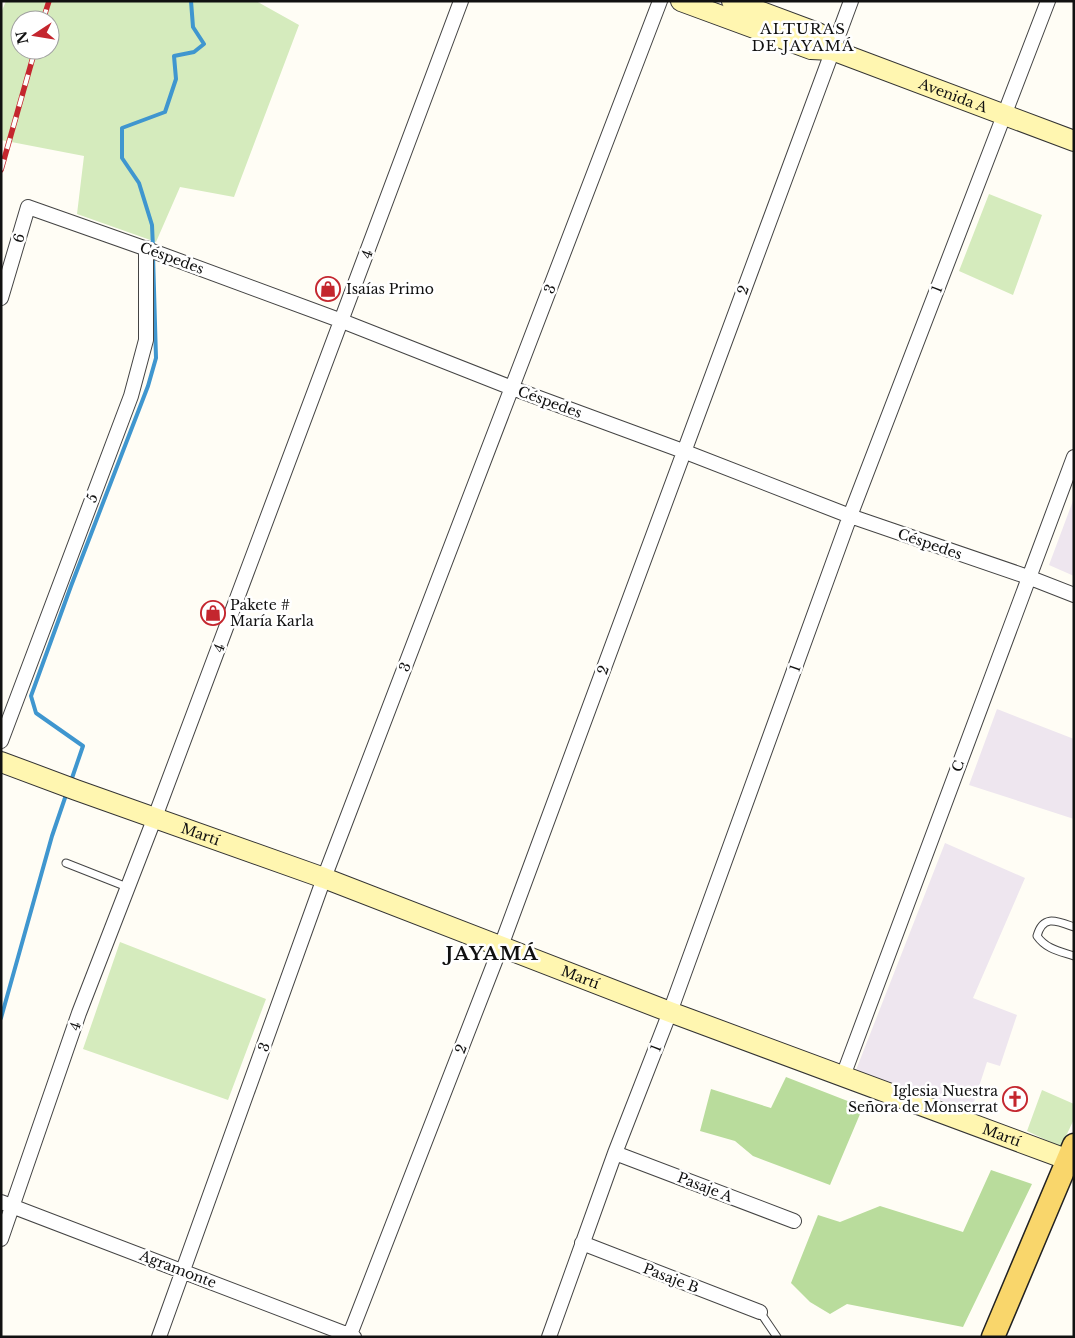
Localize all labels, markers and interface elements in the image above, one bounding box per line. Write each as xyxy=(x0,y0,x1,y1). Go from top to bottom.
north arrow xyxy=(10,10,60,60)
district label: ALTURAS DE JAYAMÁ xyxy=(752,19,854,55)
text: N xyxy=(12,29,32,46)
street label: Avenida A xyxy=(915,74,990,117)
street label: 6 xyxy=(9,231,29,245)
street label: Céspedes xyxy=(137,238,207,278)
street label: 4 xyxy=(357,247,377,261)
shop icon: Isaías Primo xyxy=(315,276,341,302)
place label: Isaías Primo xyxy=(346,280,434,298)
street label: 3 xyxy=(540,282,560,296)
street label: 2 xyxy=(733,283,753,297)
street label: 1 xyxy=(927,283,947,295)
street label: Céspedes xyxy=(515,382,585,422)
street label: 5 xyxy=(82,491,102,505)
street label: Céspedes xyxy=(895,525,965,563)
place label: Pakete # María Karla xyxy=(230,596,314,630)
shop icon: Pakete # María Karla xyxy=(200,600,226,626)
street label: 4 xyxy=(209,641,229,655)
street label: 3 xyxy=(395,660,415,674)
street label: 1 xyxy=(785,662,805,674)
street label: 2 xyxy=(593,663,613,677)
street label: C xyxy=(948,758,968,774)
street label: Martí xyxy=(179,819,222,849)
district label: JAYAMÁ xyxy=(441,942,539,965)
street label: Martí xyxy=(558,962,602,993)
street label: 4 xyxy=(65,1019,85,1033)
street label: 3 xyxy=(254,1040,274,1054)
street label: 2 xyxy=(451,1042,471,1056)
street label: 1 xyxy=(646,1042,666,1054)
place label: Iglesia Nuestra Señora de Monserrat xyxy=(848,1082,999,1116)
church icon: Iglesia Nuestra Señora de Monserrat xyxy=(1002,1086,1028,1112)
street label: Martí xyxy=(980,1120,1024,1151)
street label: Pasaje A xyxy=(675,1168,735,1206)
street label: Agramonte xyxy=(136,1246,219,1292)
street label: Pasaje B xyxy=(641,1259,702,1297)

